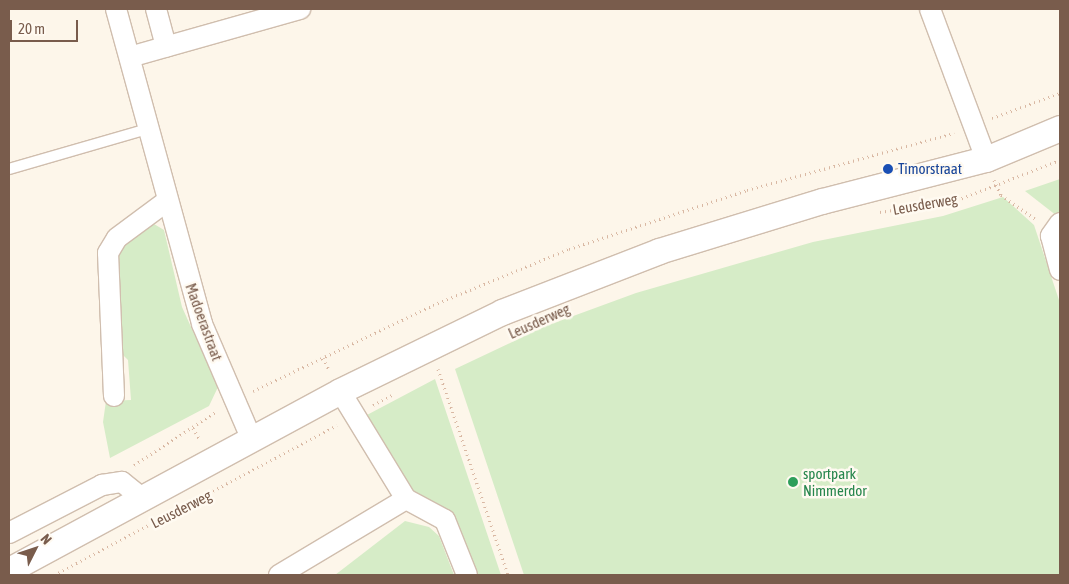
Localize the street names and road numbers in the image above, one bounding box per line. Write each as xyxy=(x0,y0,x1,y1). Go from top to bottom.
street label: Leusderweg xyxy=(891,189,959,219)
street label: Madoerastraat xyxy=(182,281,226,363)
street label: Leusderweg xyxy=(505,299,573,343)
street label: Leusderweg xyxy=(148,486,214,532)

